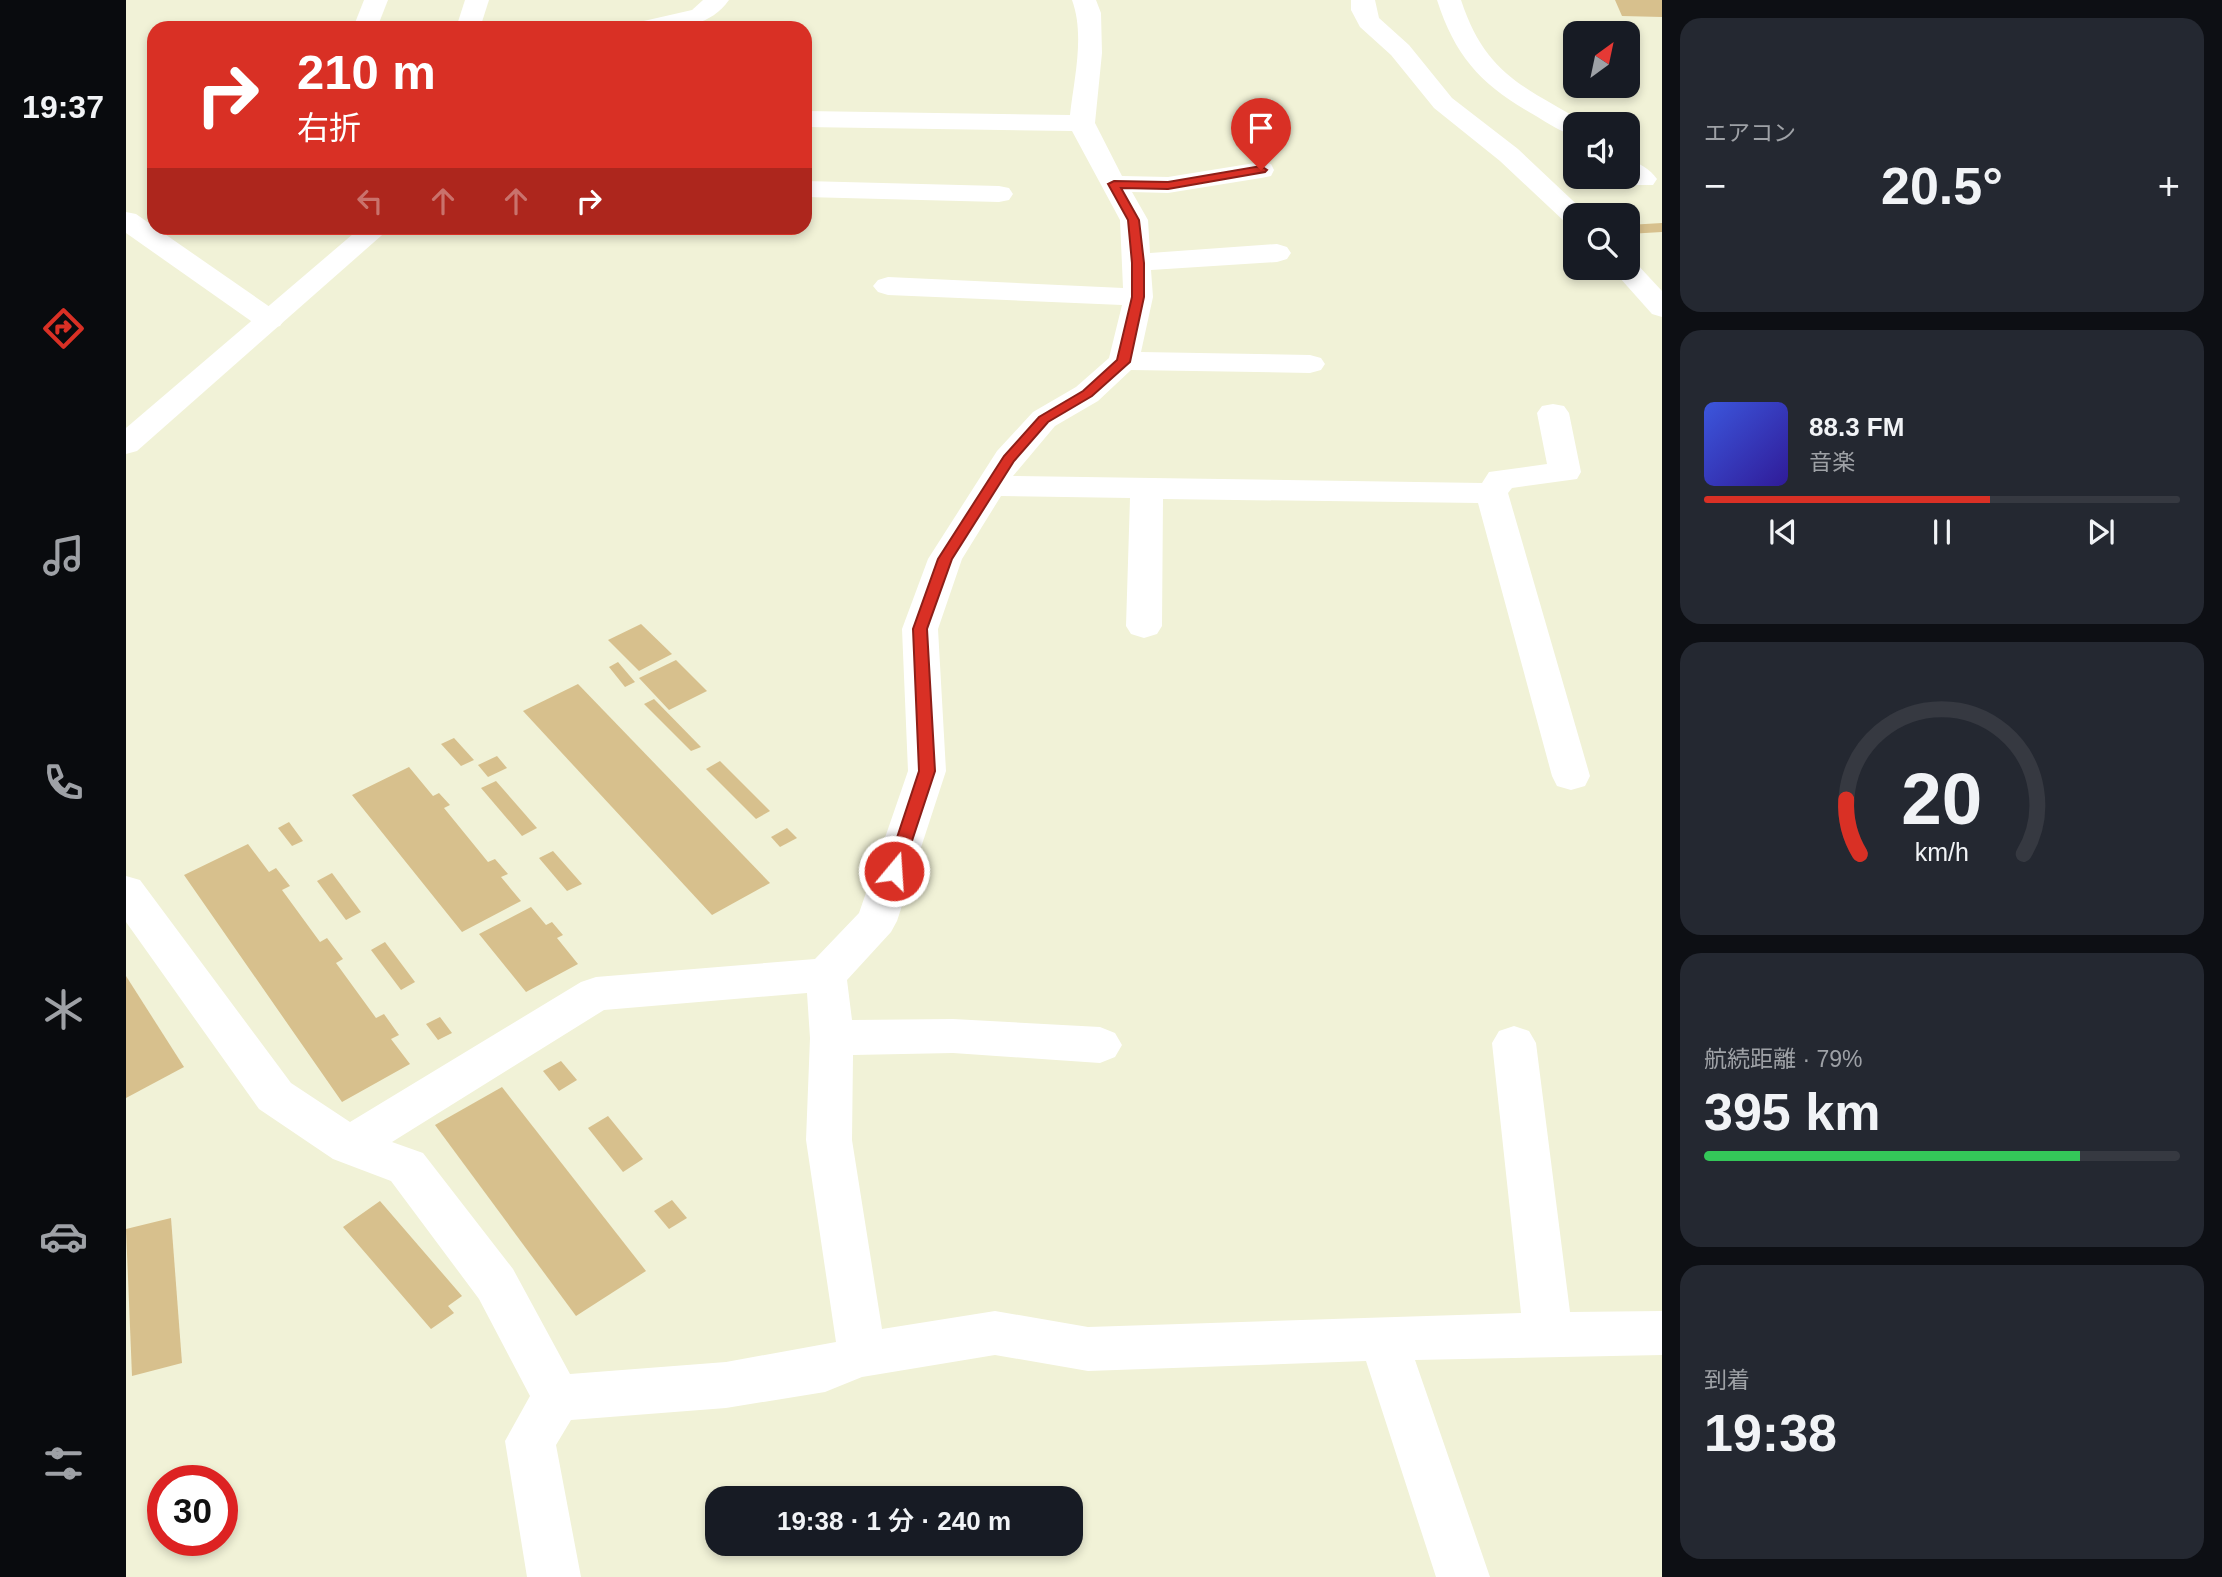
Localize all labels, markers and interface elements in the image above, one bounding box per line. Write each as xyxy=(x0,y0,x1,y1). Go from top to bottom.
north arrow xyxy=(1563,21,1640,98)
map controls xyxy=(1563,21,1640,280)
text: 210 m xyxy=(297,45,436,99)
icon: right xyxy=(182,49,273,140)
text: 19:37 xyxy=(22,89,104,125)
pin xyxy=(1231,98,1291,170)
icon: arrive xyxy=(1242,109,1280,147)
text: 右折 xyxy=(297,110,361,146)
button: sound xyxy=(1563,112,1640,189)
text: エアコン xyxy=(1704,120,1796,146)
text: 20.5° xyxy=(1881,157,2003,215)
text: − xyxy=(1704,165,1726,207)
text: + xyxy=(2158,165,2180,207)
icon: left xyxy=(351,182,389,220)
icon: ahead xyxy=(424,182,462,220)
icon: ahead xyxy=(497,182,535,220)
icon: right xyxy=(570,182,608,220)
button: search xyxy=(1563,203,1640,280)
icon: directions xyxy=(39,304,88,353)
text: 88.3 FM xyxy=(1809,412,1904,442)
text: 音楽 xyxy=(1809,449,1855,475)
icon: previous xyxy=(1764,513,1802,551)
icon: pause xyxy=(1923,513,1961,551)
icon: next xyxy=(2082,513,2120,551)
icon: music xyxy=(39,531,88,580)
icon: phone xyxy=(39,758,88,807)
text: 20 xyxy=(1902,759,1982,840)
position arrow xyxy=(857,834,931,908)
text: km/h xyxy=(1915,838,1969,866)
icon: climate xyxy=(39,985,88,1034)
text: 航続距離 · 79% xyxy=(1704,1046,1862,1072)
text: 395 km xyxy=(1704,1083,1880,1141)
icon: car xyxy=(39,1212,88,1261)
text: 到着 xyxy=(1704,1367,1750,1393)
text: 19:38 xyxy=(1704,1404,1837,1462)
icon: filters xyxy=(39,1439,88,1488)
speed limit sign: 30 xyxy=(147,1465,238,1556)
text: 19:38 · 1 分 · 240 m xyxy=(777,1506,1011,1536)

